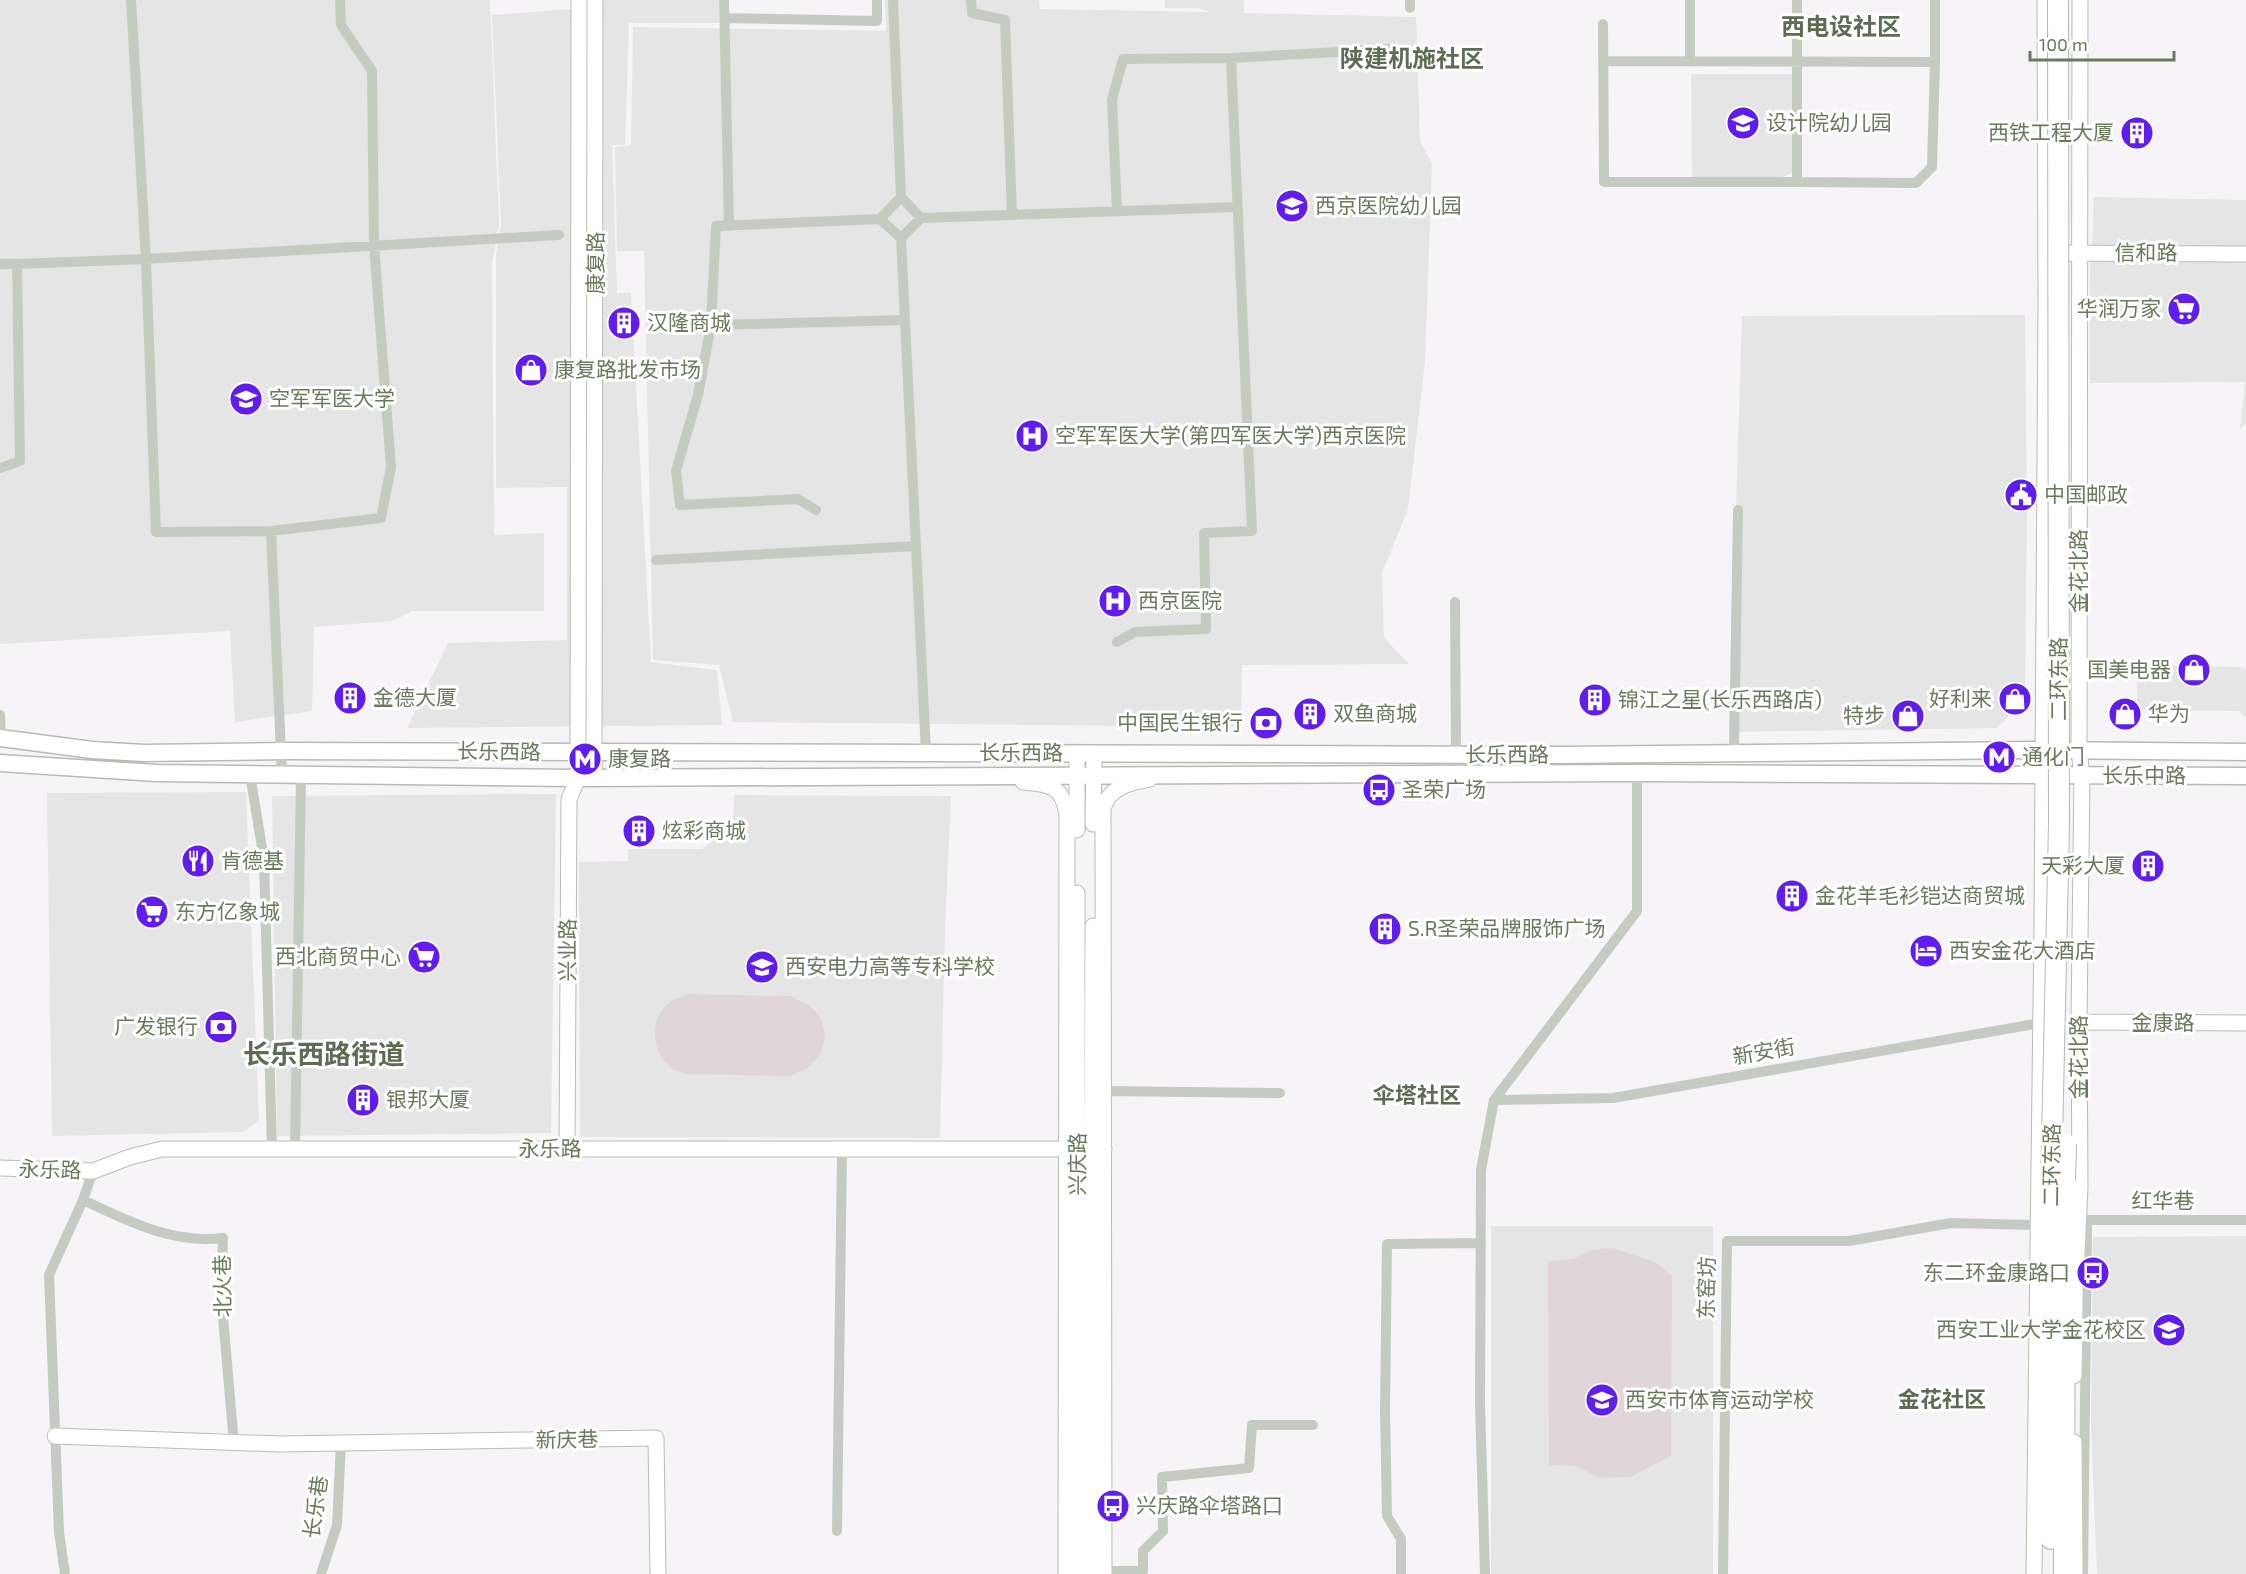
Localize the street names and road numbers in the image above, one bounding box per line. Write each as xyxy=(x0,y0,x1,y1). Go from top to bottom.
street label: 康复路 xyxy=(582,232,607,295)
street label: 信和路 xyxy=(2115,239,2178,264)
street label: 金花北路 xyxy=(2065,529,2090,613)
street label: 二环东路 xyxy=(2045,637,2070,721)
street label: 长乐西路 xyxy=(457,737,541,764)
street label: 长乐西路 xyxy=(979,739,1063,764)
street label: 长乐西路 xyxy=(1465,741,1549,766)
street label: 长乐中路 xyxy=(2102,762,2186,787)
street label: 兴业路 xyxy=(554,919,579,982)
street label: 金康路 xyxy=(2132,1009,2195,1034)
street label: 金花北路 xyxy=(2065,1015,2090,1099)
street label: 新安街 xyxy=(1731,1033,1797,1068)
street label: 二环东路 xyxy=(2037,1123,2064,1207)
street label: 兴庆路 xyxy=(1064,1133,1089,1196)
street label: 永乐路 xyxy=(519,1135,582,1160)
street label: 永乐路 xyxy=(18,1155,82,1182)
street label: 红华巷 xyxy=(2132,1187,2195,1212)
street label: 北火巷 xyxy=(208,1254,235,1318)
street label: 东窑坊 xyxy=(1692,1256,1719,1320)
street label: 新庆巷 xyxy=(535,1425,599,1452)
street label: 长乐巷 xyxy=(298,1474,331,1540)

